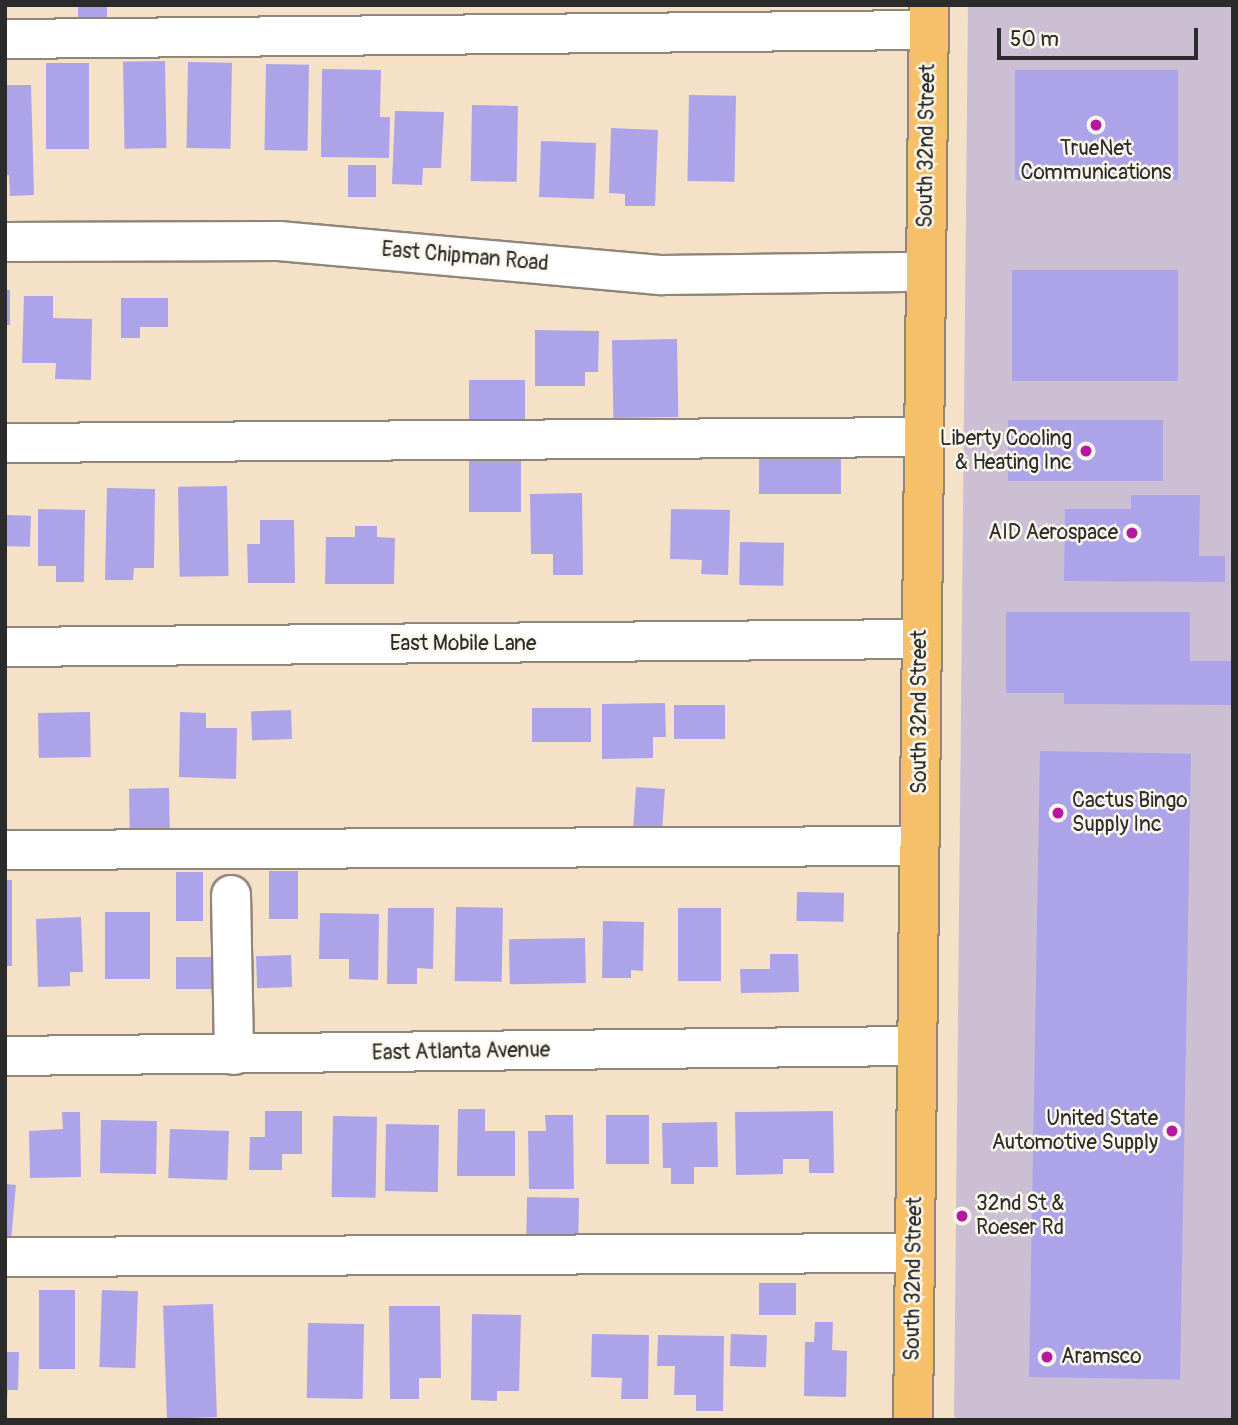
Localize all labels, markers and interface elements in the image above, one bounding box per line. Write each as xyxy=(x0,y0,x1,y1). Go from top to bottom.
scale bar xyxy=(1000,14,1201,58)
text: 50 m xyxy=(1010,26,1059,53)
street label: South 32nd Street xyxy=(913,64,941,228)
marker: TrueNet Communications xyxy=(1088,117,1104,133)
place label: TrueNet Communications xyxy=(1020,136,1172,186)
street label: East Chipman Road xyxy=(380,237,550,277)
place label: Liberty Cooling & Heating Inc xyxy=(940,426,1072,476)
marker: Liberty Cooling & Heating Inc xyxy=(1078,443,1094,459)
place label: AID Aerospace xyxy=(988,520,1118,546)
marker: AID Aerospace xyxy=(1124,525,1140,541)
street label: South 32nd Street xyxy=(907,630,933,794)
street label: East Mobile Lane xyxy=(390,631,536,657)
place label: Cactus Bingo Supply Inc xyxy=(1072,788,1187,838)
marker: Cactus Bingo Supply Inc xyxy=(1050,805,1066,821)
street label: East Atlanta Avenue xyxy=(372,1038,550,1066)
place label: United State Automotive Supply xyxy=(992,1106,1158,1156)
marker: United State Automotive Supply xyxy=(1164,1123,1180,1139)
place label: 32nd St & Roeser Rd xyxy=(976,1191,1065,1241)
street label: South 32nd Street xyxy=(900,1197,928,1361)
marker: 32nd St & Roeser Rd xyxy=(954,1208,970,1224)
place label: Aramsco xyxy=(1061,1344,1142,1370)
marker: Aramsco xyxy=(1039,1349,1055,1365)

